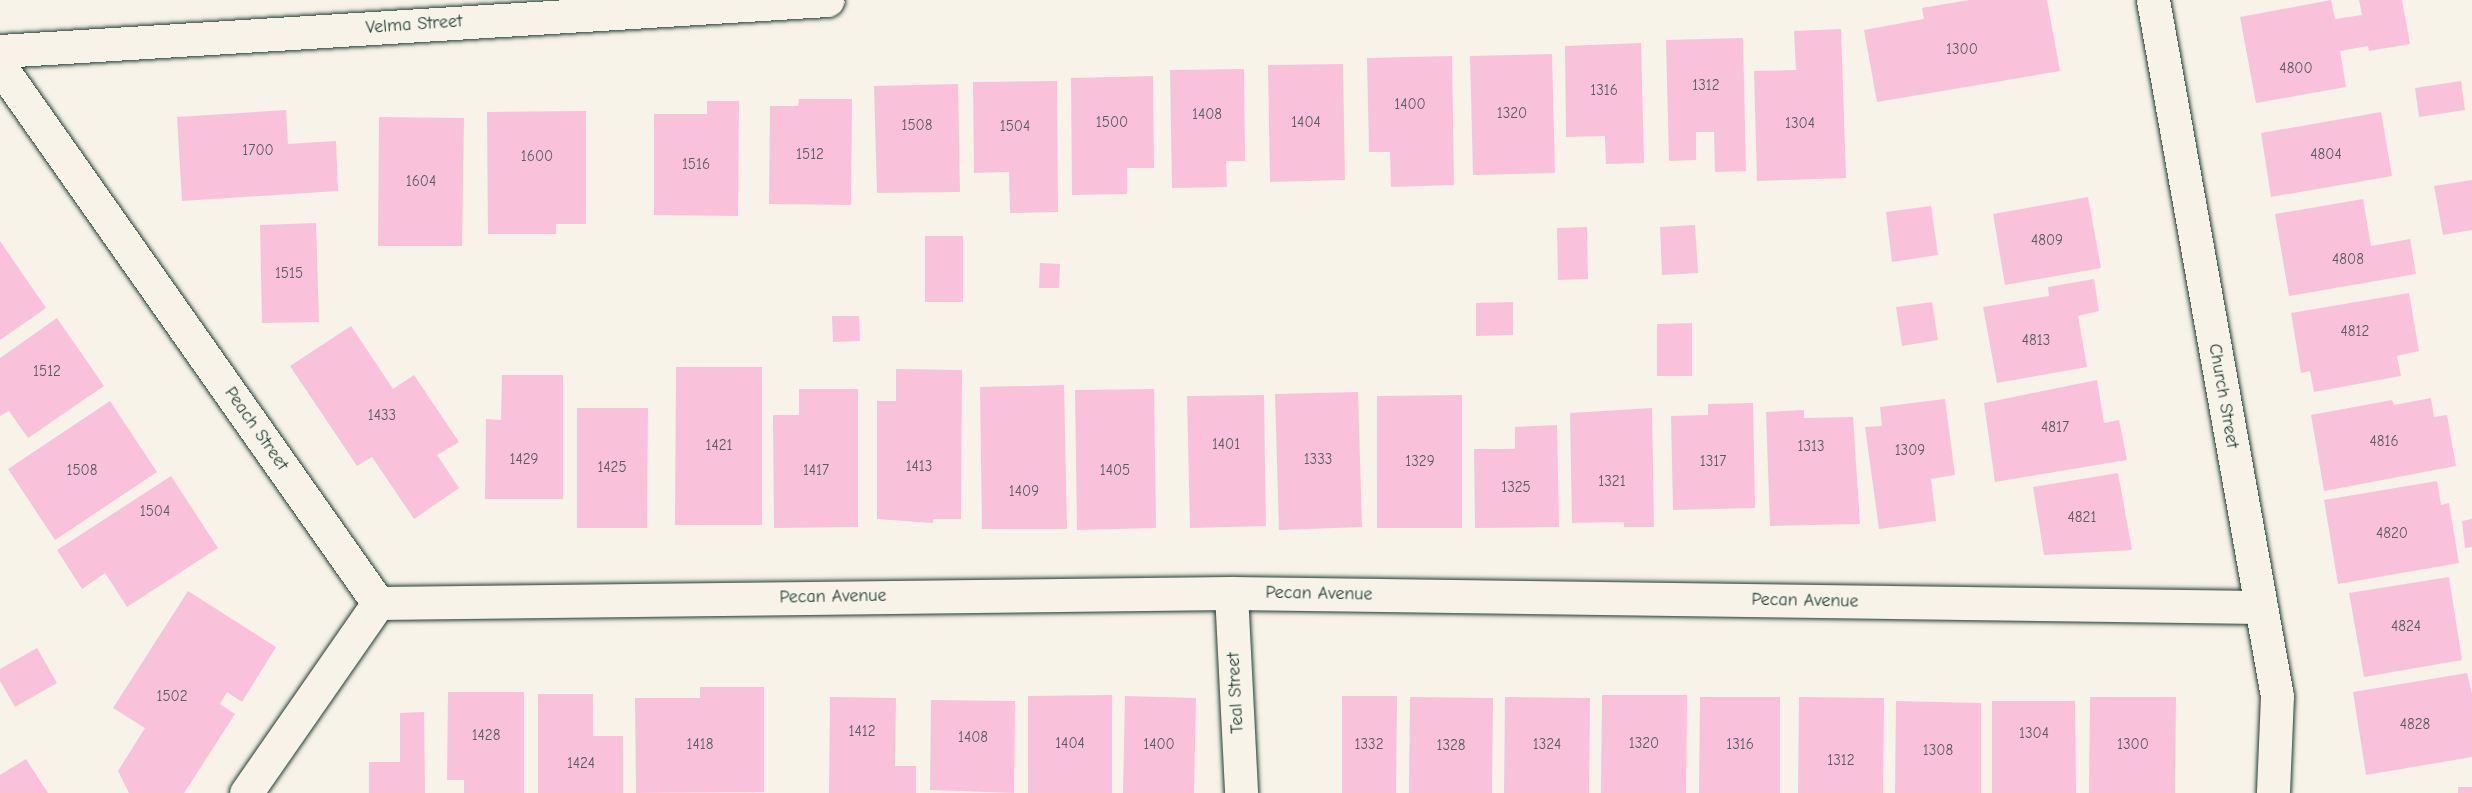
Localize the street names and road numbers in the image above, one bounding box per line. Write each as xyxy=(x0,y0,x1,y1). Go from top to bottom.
street label: Velma Street xyxy=(365,11,463,39)
street label: Church Street xyxy=(2203,342,2243,450)
street label: Peach Street xyxy=(219,383,293,475)
street label: Pecan Avenue xyxy=(1265,582,1373,606)
street label: Pecan Avenue xyxy=(779,585,887,609)
street label: Pecan Avenue xyxy=(1751,589,1859,613)
street label: Teal Street xyxy=(1223,652,1249,734)

